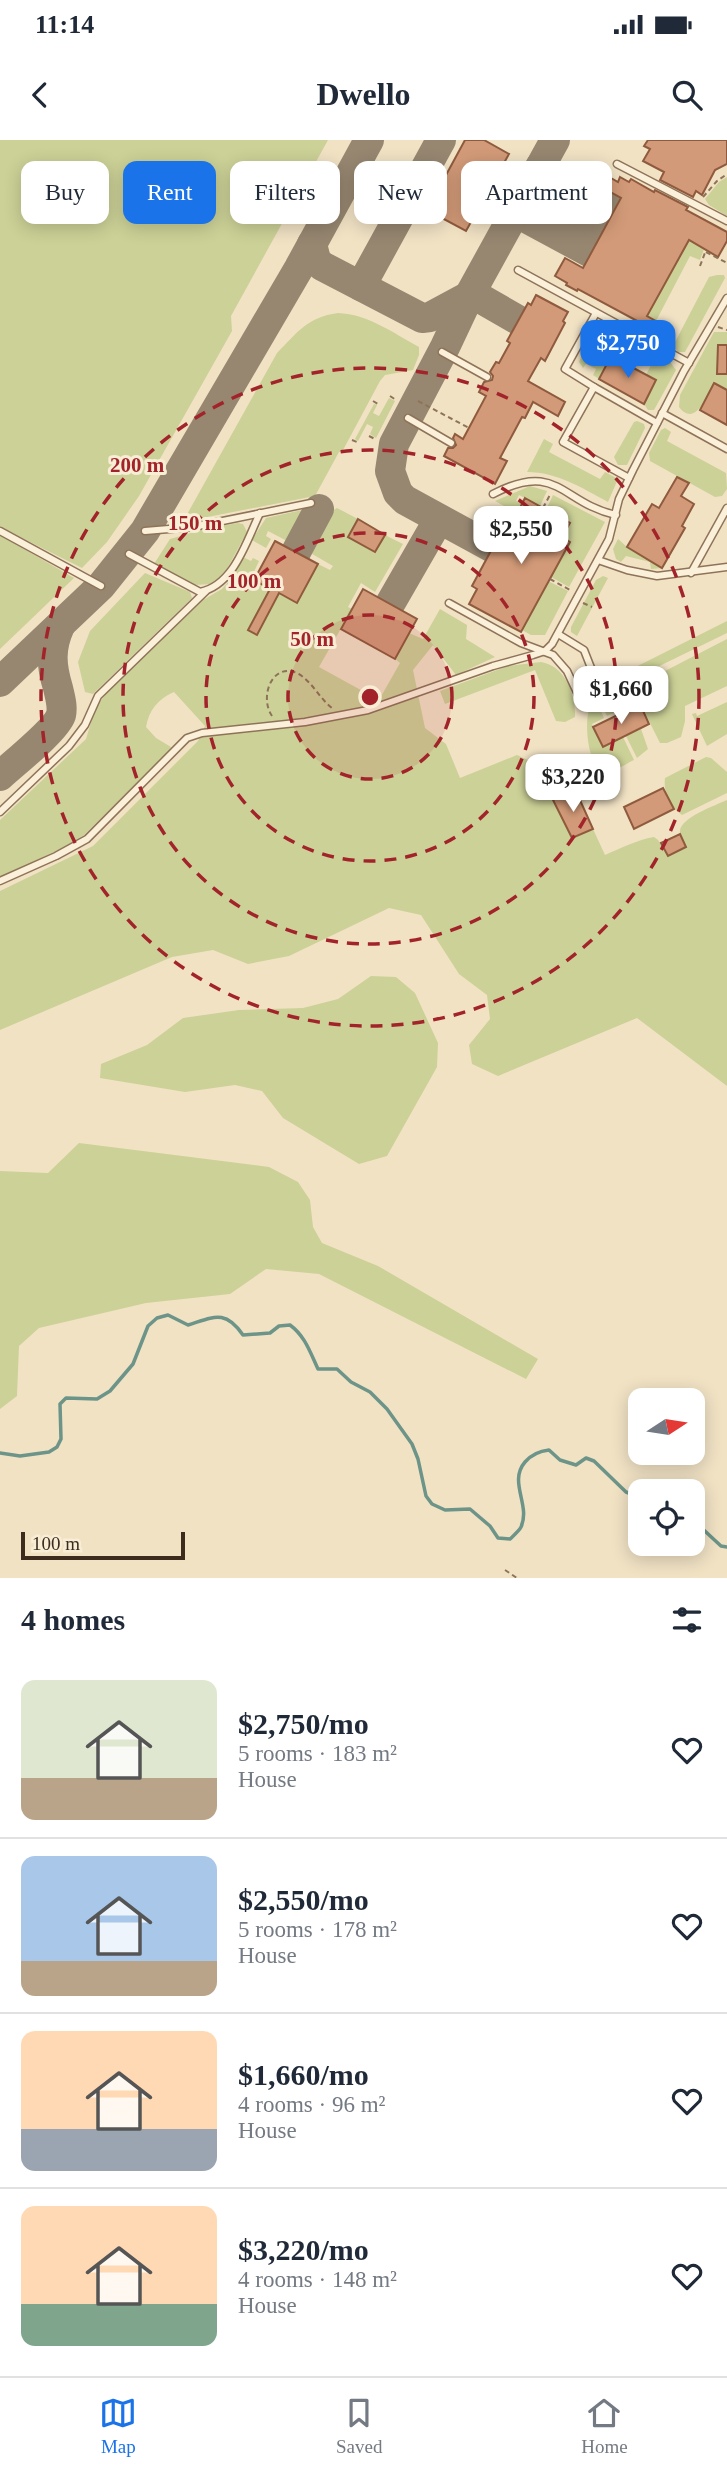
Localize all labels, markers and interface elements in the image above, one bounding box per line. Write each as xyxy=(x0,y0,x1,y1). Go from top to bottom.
text: 11:14 xyxy=(35,10,94,39)
icon: back xyxy=(21,76,59,114)
text: Dwello xyxy=(316,76,411,112)
icon: search xyxy=(668,76,706,114)
chip: Buy xyxy=(21,161,109,224)
chip: Rent xyxy=(123,161,216,224)
chip: Filters xyxy=(230,161,340,224)
chip: New xyxy=(354,161,447,224)
chip: Apartment xyxy=(461,161,612,224)
pin: $2,750 xyxy=(571,320,685,380)
text: $2,750 xyxy=(596,330,660,355)
text: 200 m xyxy=(110,453,165,477)
pin: $2,550 xyxy=(464,506,578,566)
text: 150 m xyxy=(168,511,223,535)
text: $2,550 xyxy=(489,516,553,541)
text: 100 m xyxy=(227,569,282,593)
text: 50 m xyxy=(290,627,334,651)
pin: $1,660 xyxy=(564,666,678,726)
text: $1,660 xyxy=(589,676,653,701)
centre of rings xyxy=(358,685,382,709)
pin: $3,220 xyxy=(516,754,630,814)
text: $3,220 xyxy=(541,764,605,789)
north arrow xyxy=(628,1388,705,1465)
map controls xyxy=(628,1388,705,1556)
button: locate xyxy=(628,1479,705,1556)
scale bar xyxy=(21,1529,186,1561)
text: 100 m xyxy=(32,1533,80,1554)
icon: filters xyxy=(668,1601,706,1639)
text: 4 homes xyxy=(21,1603,125,1636)
text: $2,750/mo xyxy=(238,1707,369,1740)
icon: home xyxy=(77,1708,161,1792)
icon: heart xyxy=(668,1731,706,1769)
text: 5 rooms · 183 m² xyxy=(238,1741,397,1766)
text: House xyxy=(238,1767,297,1792)
text: $2,550/mo xyxy=(238,1883,369,1916)
icon: home xyxy=(77,1884,161,1968)
icon: heart xyxy=(668,1907,706,1945)
text: 5 rooms · 178 m² xyxy=(238,1917,397,1942)
text: House xyxy=(238,1943,297,1968)
text: $1,660/mo xyxy=(238,2058,369,2091)
icon: home xyxy=(77,2059,161,2143)
icon: heart xyxy=(668,2082,706,2120)
text: 4 rooms · 96 m² xyxy=(238,2092,385,2117)
text: House xyxy=(238,2118,297,2143)
text: $3,220/mo xyxy=(238,2233,369,2266)
icon: home xyxy=(77,2234,161,2318)
icon: heart xyxy=(668,2257,706,2295)
text: 4 rooms · 148 m² xyxy=(238,2267,397,2292)
text: House xyxy=(238,2293,297,2318)
tab: Map xyxy=(99,2394,137,2458)
tab: Saved xyxy=(336,2394,382,2458)
tab: Home xyxy=(581,2394,628,2458)

